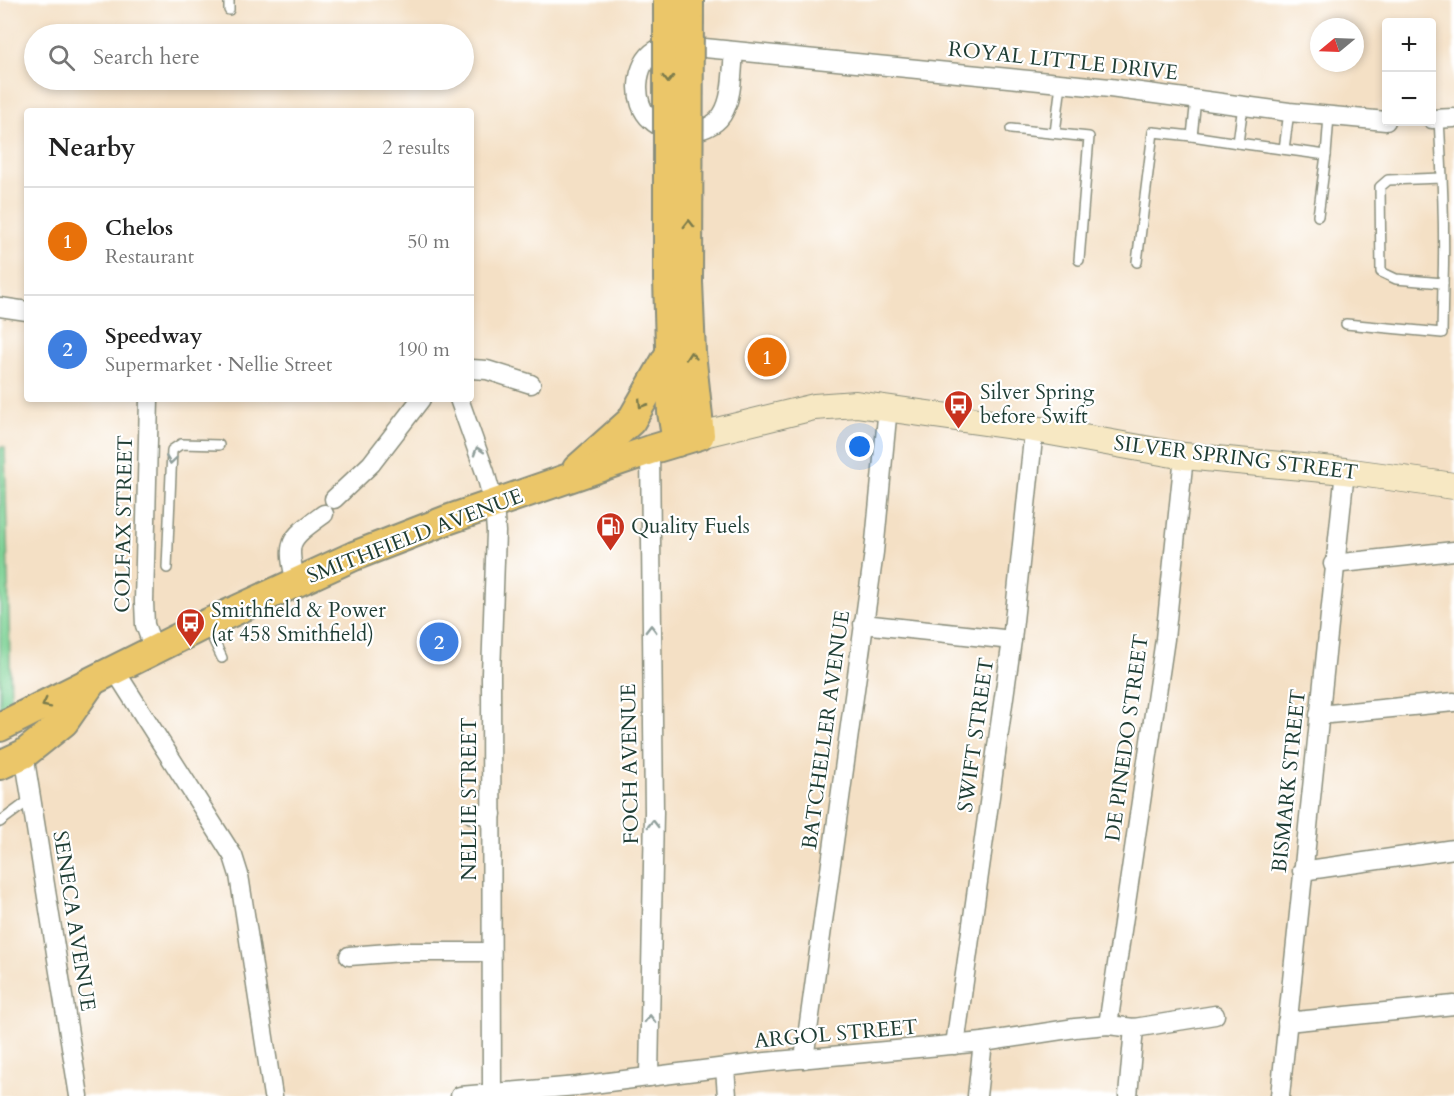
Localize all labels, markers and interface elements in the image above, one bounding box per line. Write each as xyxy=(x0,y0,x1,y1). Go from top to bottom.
north arrow xyxy=(1310,18,1364,72)
map controls xyxy=(1382,18,1436,126)
button: + xyxy=(1382,18,1436,72)
search box xyxy=(24,24,474,90)
street label: ROYAL LITTLE DRIVE xyxy=(947,35,1179,87)
icon: search xyxy=(45,41,78,74)
text: Search here xyxy=(93,42,200,72)
button: − xyxy=(1382,72,1436,126)
one-way arrow xyxy=(662,75,674,84)
text: Nearby xyxy=(48,130,136,165)
text: 2 results xyxy=(382,134,450,161)
text: Chelos xyxy=(105,213,173,243)
one-way arrow xyxy=(683,219,695,228)
text: 1 xyxy=(62,228,73,255)
text: 50 m xyxy=(407,228,450,255)
text: Restaurant xyxy=(105,243,194,270)
text: Speedway xyxy=(105,321,202,351)
pin: 1 xyxy=(748,334,786,380)
text: 2 xyxy=(62,336,73,363)
text: 190 m xyxy=(397,336,450,363)
text: Supermarket · Nellie Street xyxy=(105,351,332,378)
one-way arrow xyxy=(685,352,698,361)
place label: Silver Spring before Swift xyxy=(980,378,1094,431)
bus stop icon: Silver Spring before Swift xyxy=(943,388,975,430)
one-way arrow xyxy=(638,398,650,408)
street label: SILVER SPRING STREET xyxy=(1112,429,1360,487)
your location xyxy=(845,432,874,461)
street label: COLFAX STREET xyxy=(108,435,140,613)
one-way arrow xyxy=(473,446,485,457)
one-way arrow xyxy=(165,455,177,464)
street label: SMITHFIELD AVENUE xyxy=(303,481,527,591)
fuel station icon: Quality Fuels xyxy=(594,510,626,552)
place label: Quality Fuels xyxy=(631,512,750,541)
place label: Smithfield & Power (at 458 Smithfield) xyxy=(211,596,386,649)
bus stop icon: Smithfield & Power (at 458 Smithfield) xyxy=(174,606,206,648)
street label: BATCHELLER AVENUE xyxy=(795,609,857,851)
pin: 2 xyxy=(420,620,458,664)
one-way arrow xyxy=(645,625,657,634)
street label: DE PINEDO STREET xyxy=(1098,633,1156,843)
street label: SWIFT STREET xyxy=(951,656,1001,814)
street label: FOCH AVENUE xyxy=(614,683,646,845)
street label: BISMARK STREET xyxy=(1265,688,1313,874)
one-way arrow xyxy=(42,697,53,708)
street label: NELLIE STREET xyxy=(455,717,484,881)
one-way arrow xyxy=(647,819,660,828)
street label: SENECA AVENUE xyxy=(45,829,103,1013)
street label: ARGOL STREET xyxy=(753,1012,919,1056)
one-way arrow xyxy=(644,1014,657,1023)

